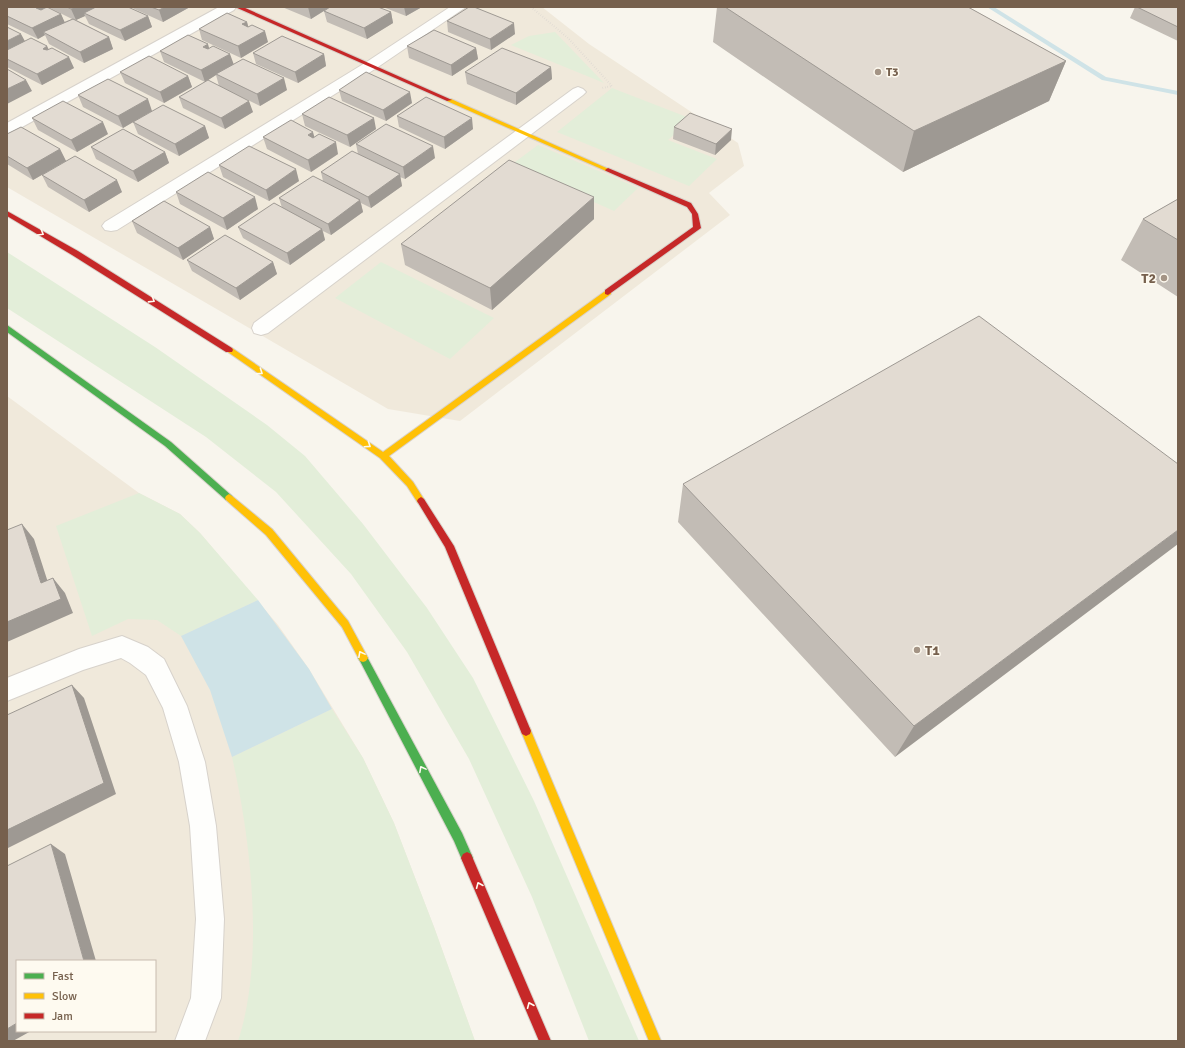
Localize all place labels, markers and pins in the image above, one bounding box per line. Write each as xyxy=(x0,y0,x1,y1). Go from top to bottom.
place label: T3 xyxy=(886,65,899,80)
marker: T3 xyxy=(873,67,883,77)
place label: T2 xyxy=(1141,270,1156,287)
marker: T2 xyxy=(1159,273,1169,283)
place label: T1 xyxy=(925,642,940,659)
marker: T1 xyxy=(912,645,922,655)

